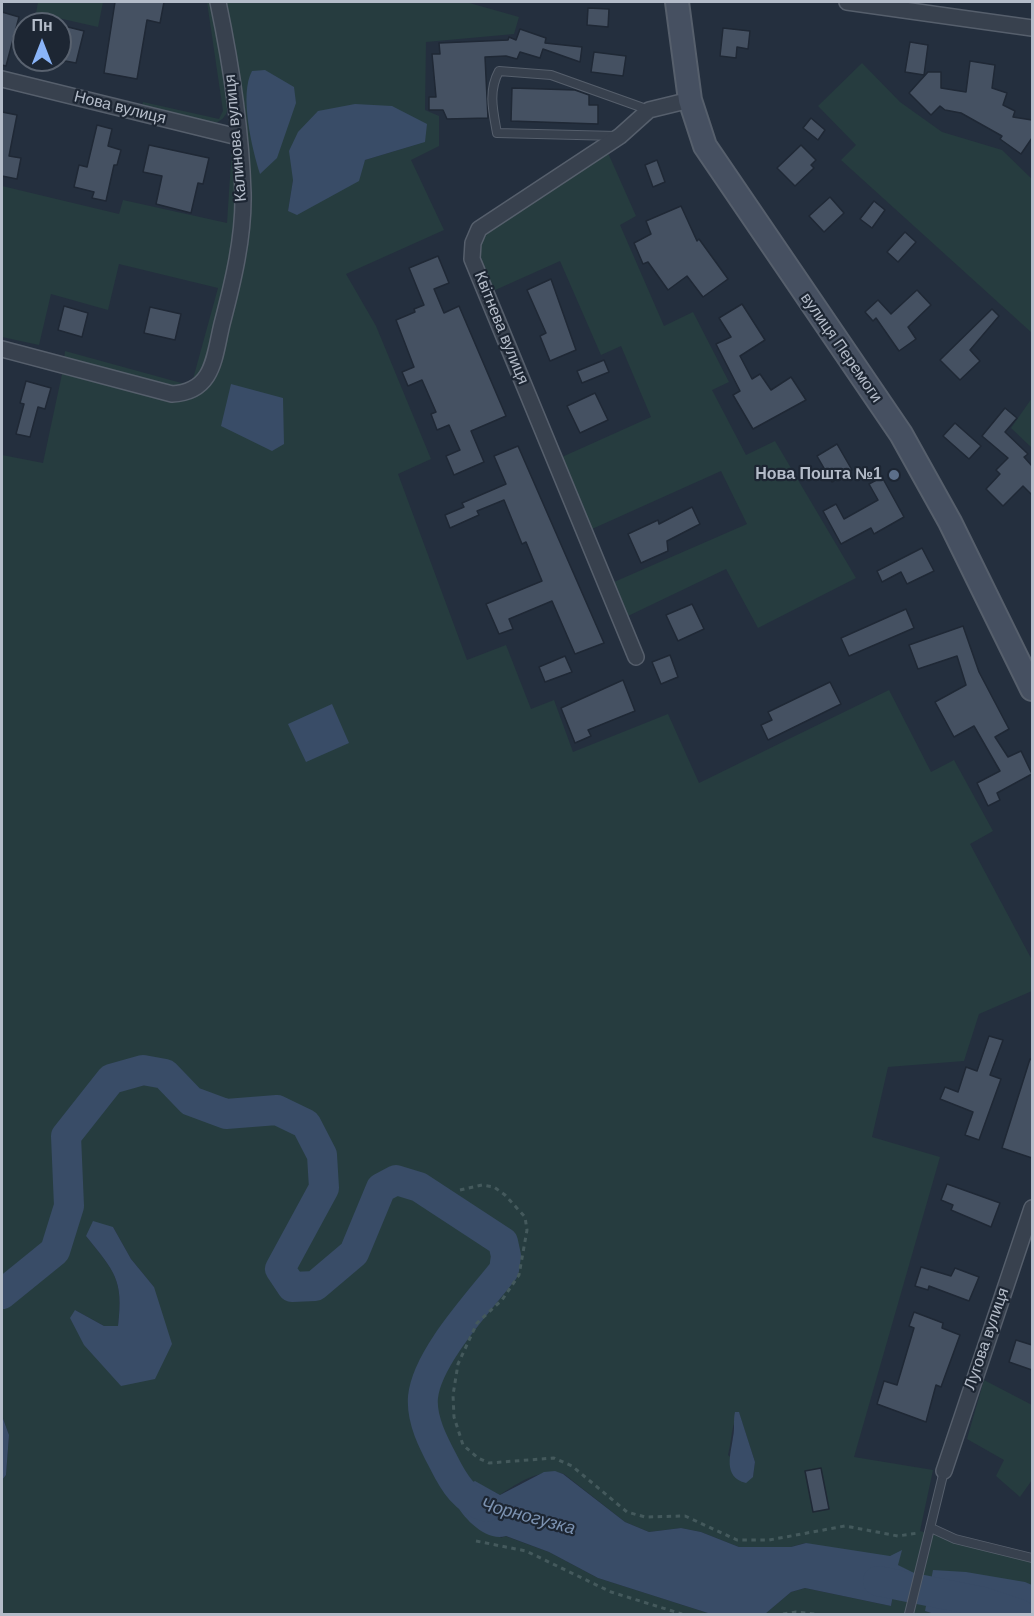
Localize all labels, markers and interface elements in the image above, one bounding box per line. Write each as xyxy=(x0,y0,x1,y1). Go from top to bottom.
north arrow xyxy=(12,12,72,72)
text: Пн xyxy=(31,17,53,34)
street label: Калинова вулиця xyxy=(221,74,251,202)
street label: Нова вулиця xyxy=(72,87,168,129)
street label: Квітнева вулиця xyxy=(470,269,532,387)
street label: вулиця Перемоги xyxy=(796,290,886,406)
place label: Нова Пошта №1 xyxy=(755,465,882,485)
marker: Нова Пошта №1 xyxy=(887,468,901,482)
street label: Лугова вулиця xyxy=(961,1285,1013,1393)
water label: Чорногузка xyxy=(478,1494,578,1540)

